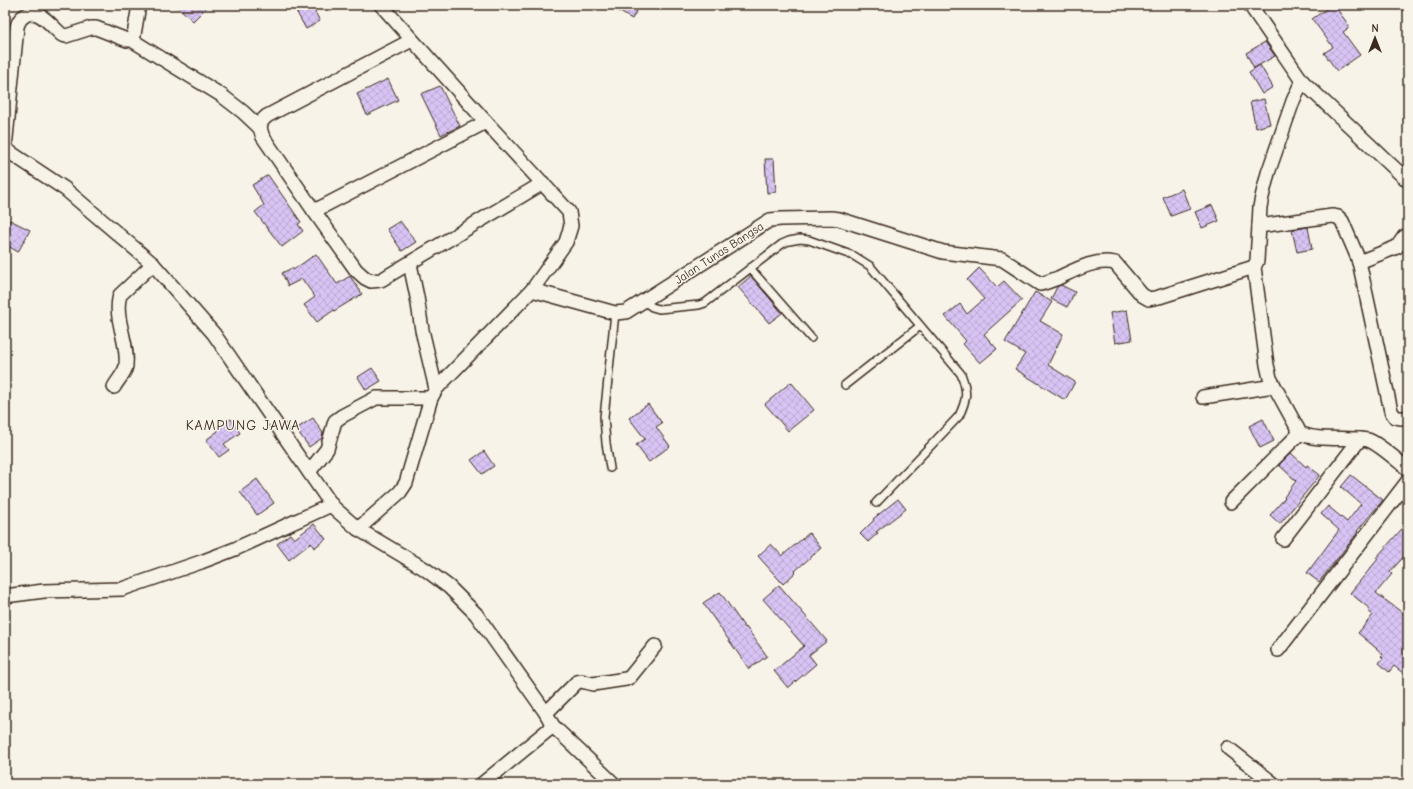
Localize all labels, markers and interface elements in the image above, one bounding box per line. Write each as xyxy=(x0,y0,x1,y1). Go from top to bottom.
north arrow xyxy=(1355,18,1395,58)
text: N xyxy=(1371,22,1379,35)
street label: Jalan Tunas Bangsa xyxy=(672,219,766,287)
district label: KAMPUNG JAWA xyxy=(186,417,300,434)

